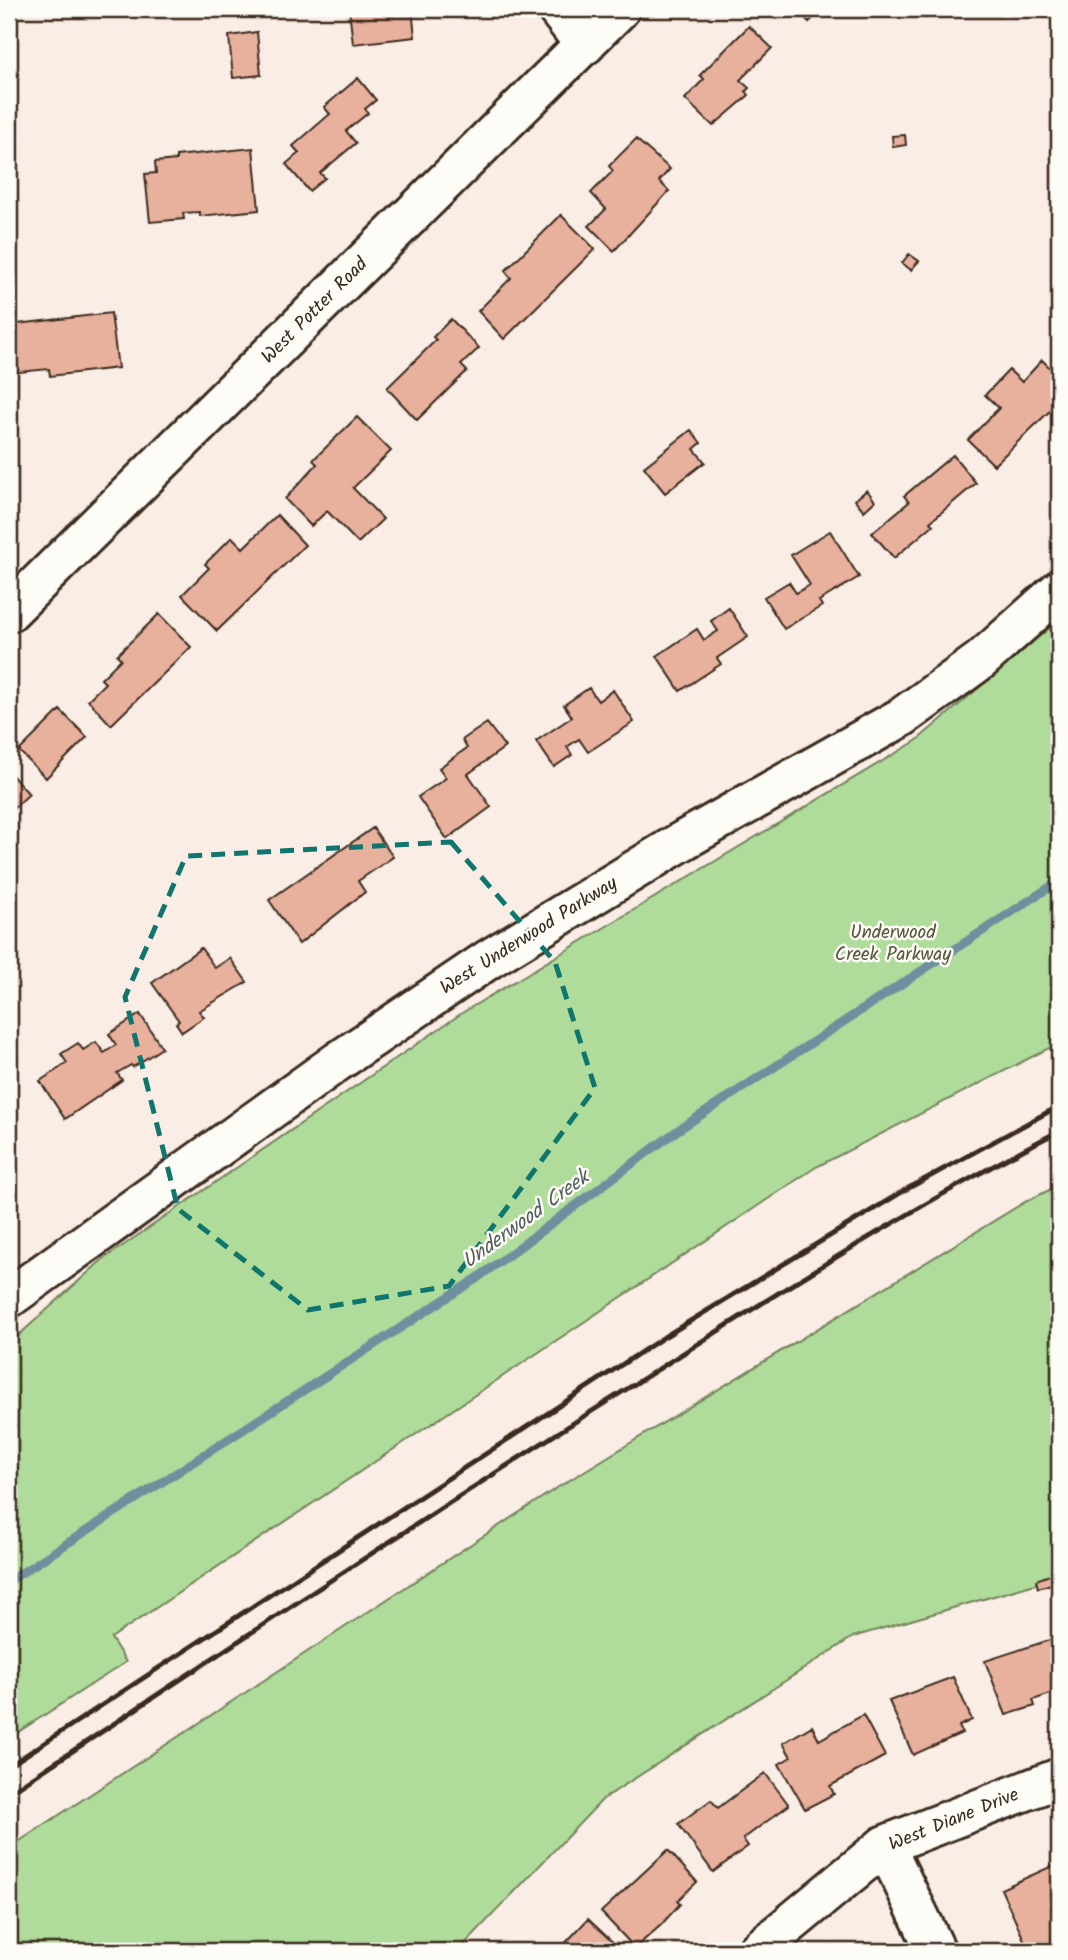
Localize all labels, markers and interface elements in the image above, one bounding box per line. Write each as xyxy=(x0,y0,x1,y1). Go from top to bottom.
street label: West Potter Road xyxy=(255,250,376,371)
street label: West Underwood Parkway xyxy=(434,869,625,1003)
park label: Underwood Creek Parkway xyxy=(835,918,952,970)
water label: Underwood Creek xyxy=(455,1160,599,1278)
street label: West Diane Drive xyxy=(884,1780,1024,1860)

